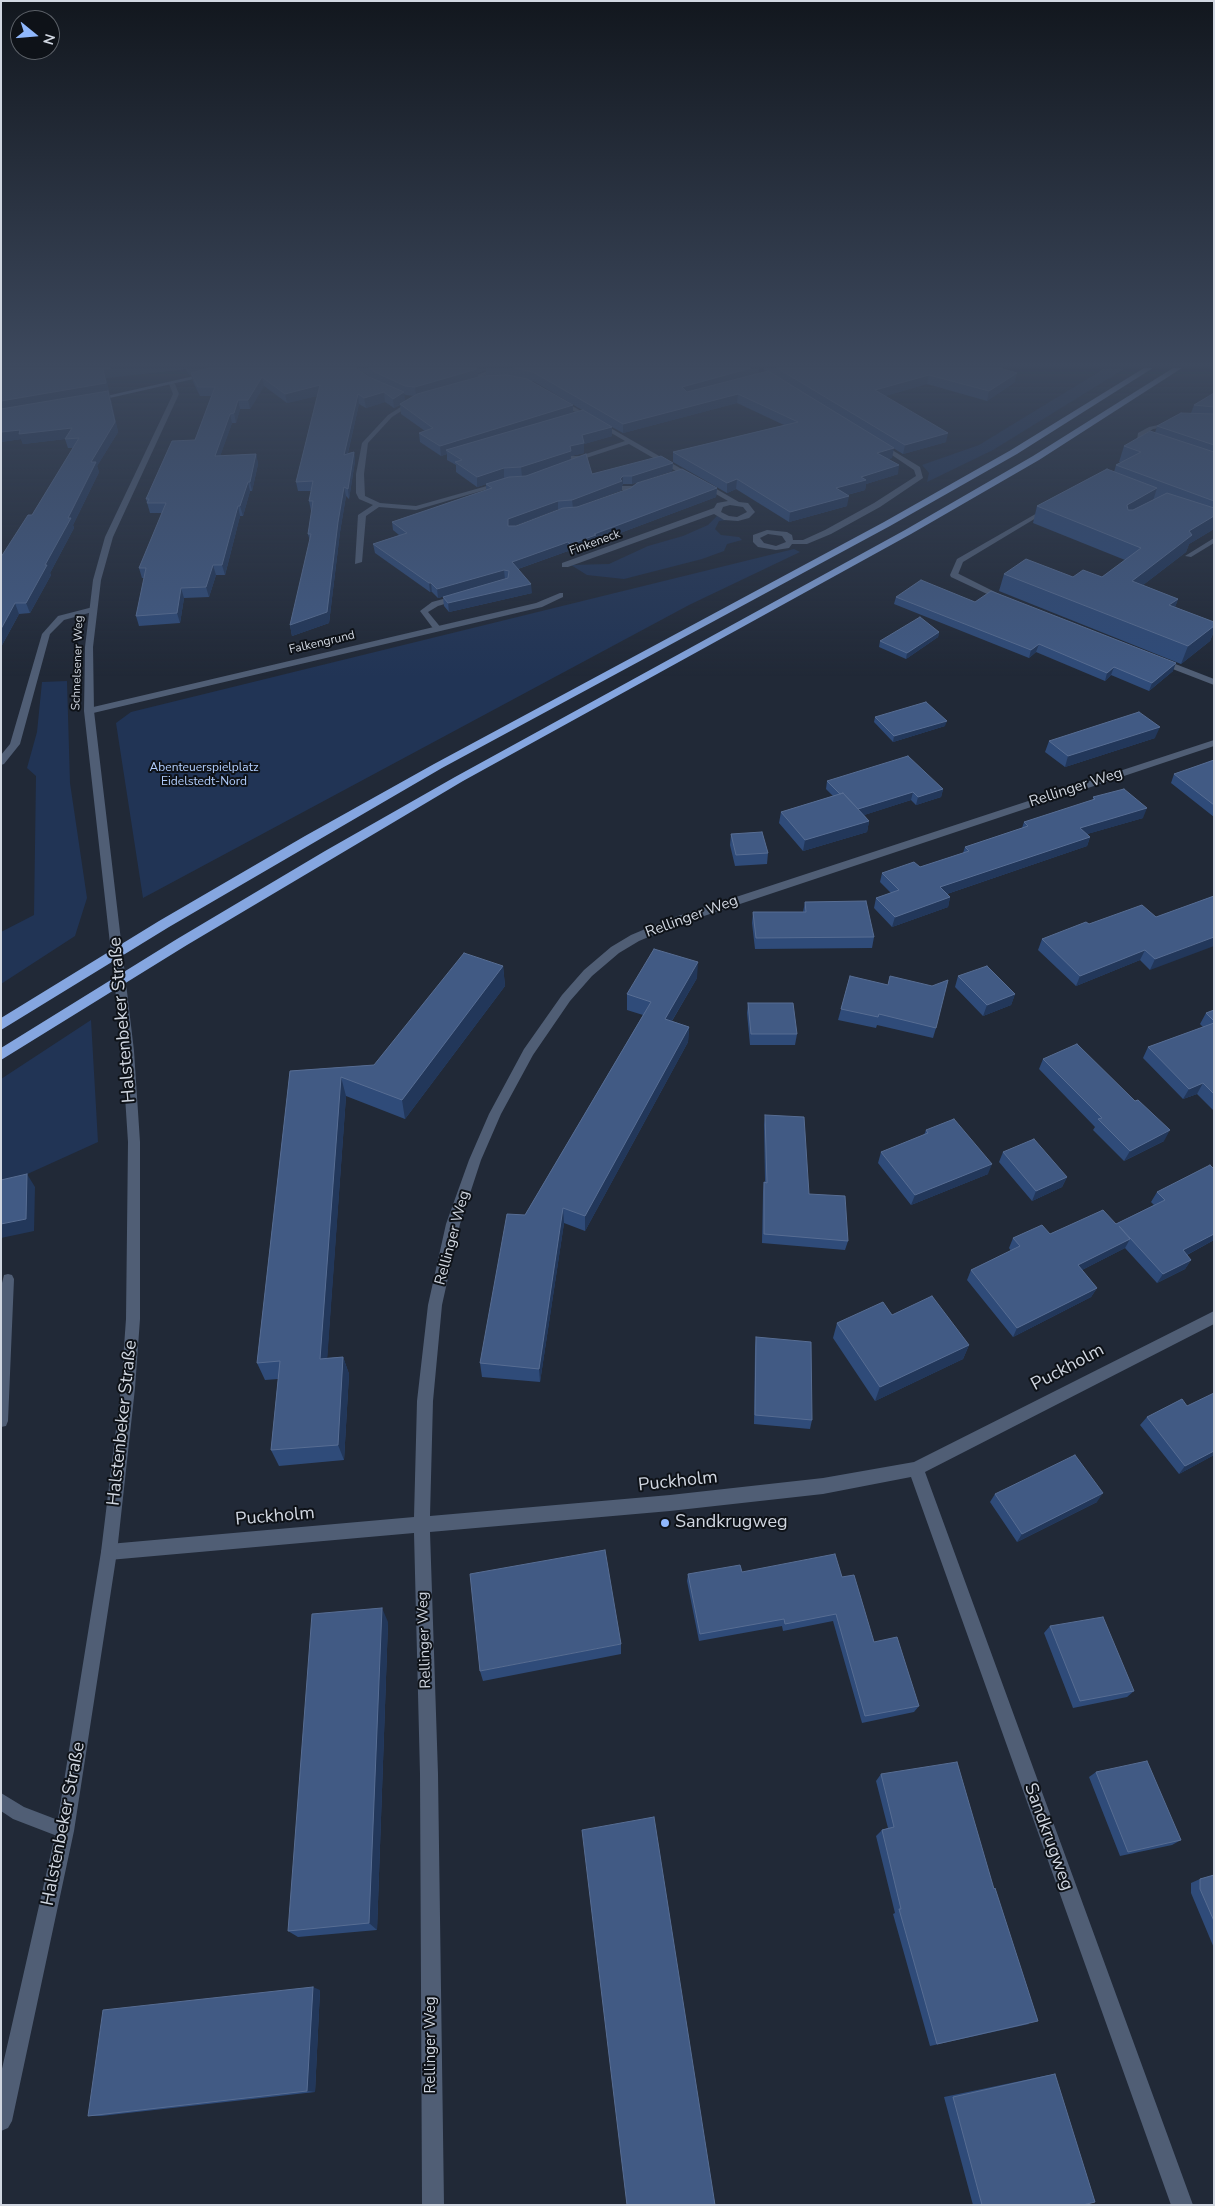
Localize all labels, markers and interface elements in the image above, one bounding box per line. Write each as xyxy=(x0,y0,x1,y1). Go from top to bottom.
north arrow xyxy=(10,10,60,60)
text: N xyxy=(38,31,59,47)
street label: Finkeneck xyxy=(568,527,622,559)
street label: Schnelsener Weg xyxy=(69,615,87,711)
street label: Falkengrund xyxy=(288,628,356,658)
park label: Abenteuerspielplatz Eidelstedt-Nord xyxy=(150,761,258,789)
street label: Rellinger Weg xyxy=(1027,764,1125,812)
street label: Rellinger Weg xyxy=(643,892,741,942)
street label: Halstenbeker Straße xyxy=(105,936,141,1104)
street label: Rellinger Weg xyxy=(432,1189,474,1287)
street label: Halstenbeker Straße xyxy=(104,1339,142,1507)
street label: Puckholm xyxy=(1028,1340,1108,1396)
street label: Puckholm xyxy=(637,1467,719,1497)
street label: Puckholm xyxy=(234,1503,316,1531)
place label: Sandkrugweg xyxy=(675,1512,788,1534)
marker: Sandkrugweg xyxy=(659,1517,671,1529)
street label: Rellinger Weg xyxy=(414,1591,436,1689)
street label: Halstenbeker Straße xyxy=(38,1740,90,1908)
street label: Sandkrugweg xyxy=(1019,1780,1077,1894)
street label: Rellinger Weg xyxy=(422,1996,440,2094)

